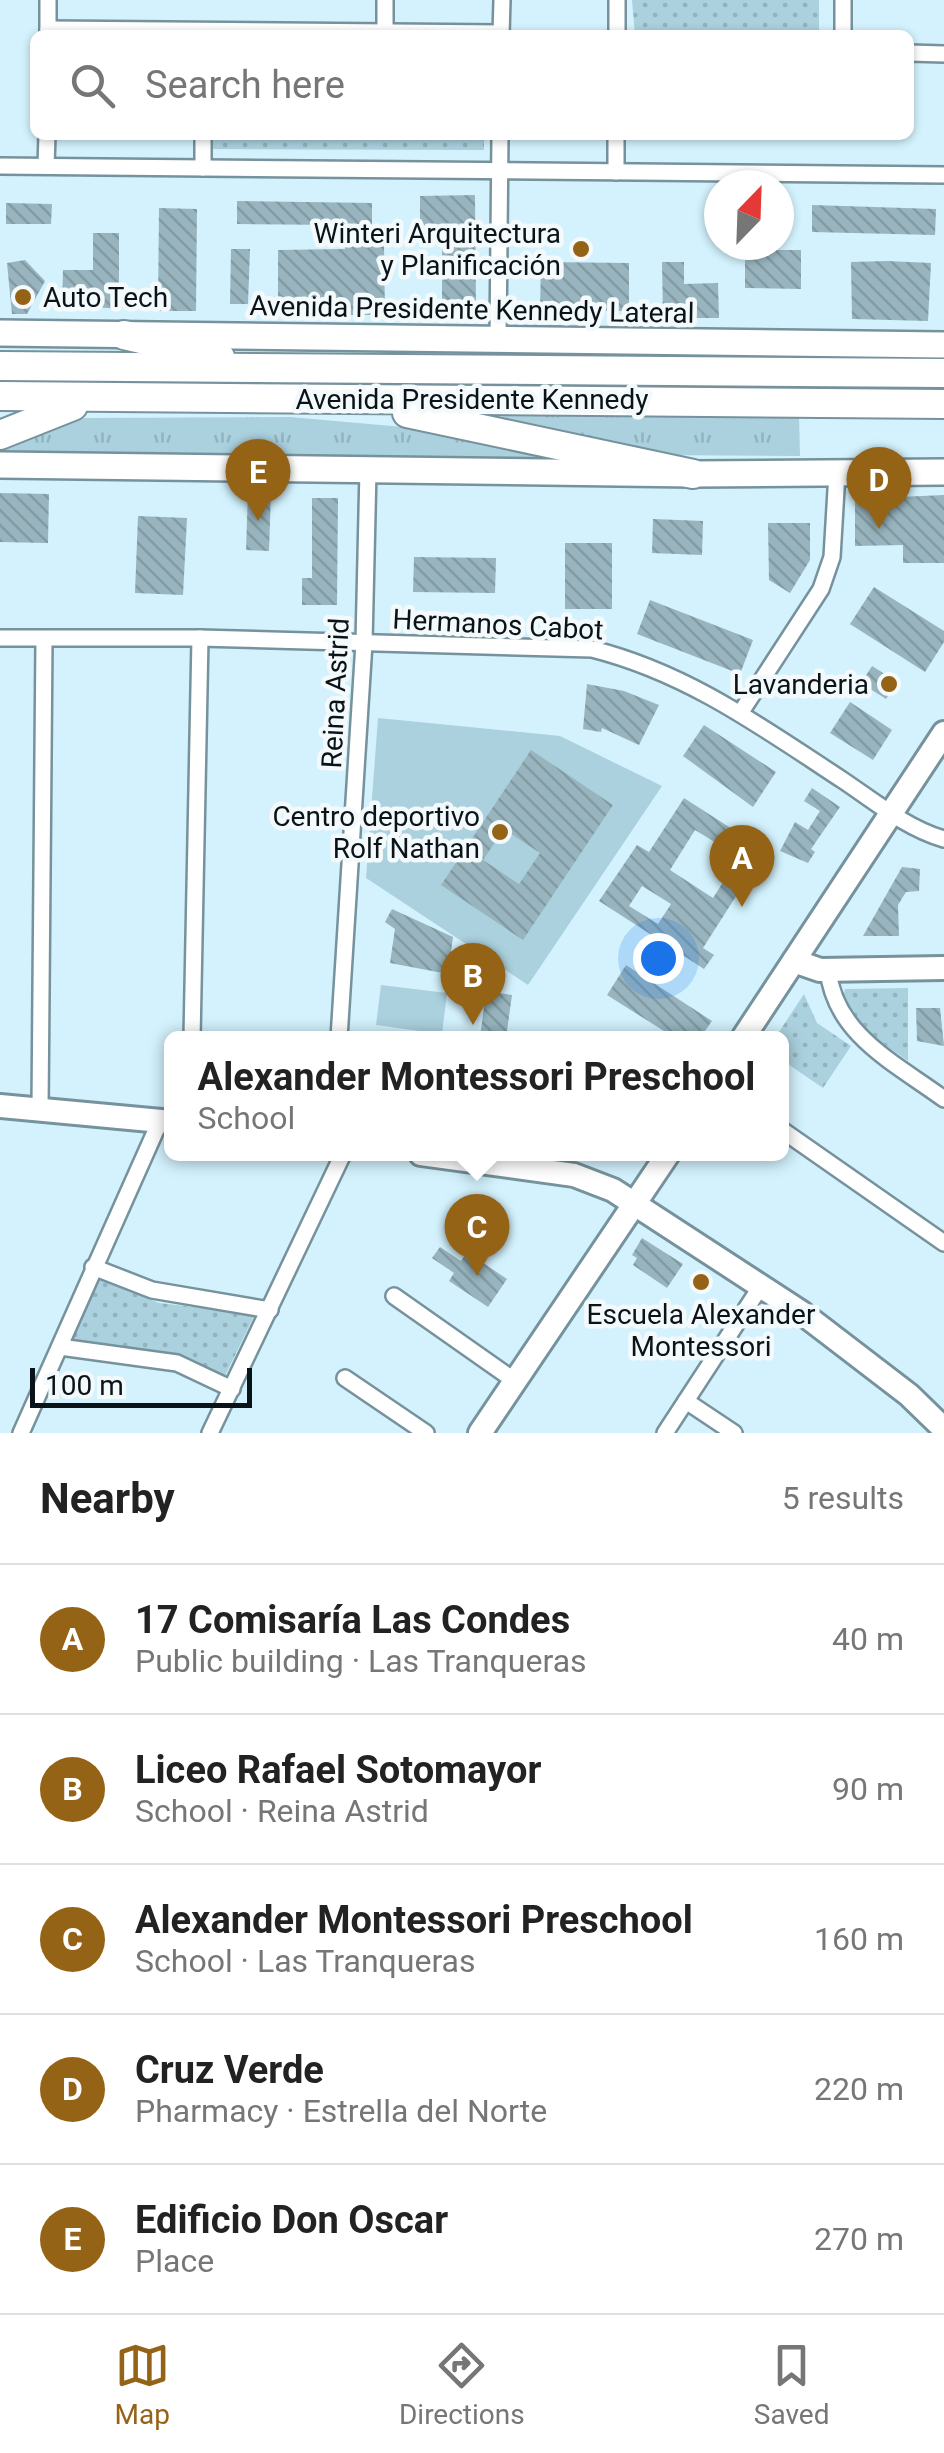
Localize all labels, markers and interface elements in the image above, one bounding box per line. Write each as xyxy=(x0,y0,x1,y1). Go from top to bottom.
search box xyxy=(30,30,914,140)
icon: search xyxy=(65,58,120,113)
text: Search here xyxy=(145,63,345,107)
north arrow xyxy=(704,170,794,260)
place label: Winteri Arquitectura y Planificación xyxy=(314,217,561,282)
marker: Winteri Arquitectura y Planificación xyxy=(570,238,592,260)
place label: Auto Tech xyxy=(43,281,168,314)
marker: Auto Tech xyxy=(12,286,34,308)
street label: Avenida Presidente Kennedy Lateral xyxy=(249,289,695,330)
street label: Avenida Presidente Kennedy xyxy=(296,383,648,416)
pin: E xyxy=(226,438,290,521)
pin: D xyxy=(846,446,912,529)
street label: Hermanos Cabot xyxy=(392,602,604,647)
street label: Reina Astrid xyxy=(315,617,356,769)
place label: Lavanderia xyxy=(733,668,869,701)
marker: Lavanderia xyxy=(878,673,900,695)
place label: Centro deportivo Rolf Nathan xyxy=(272,800,480,865)
marker: Centro deportivo Rolf Nathan xyxy=(489,821,511,843)
pin: A xyxy=(710,824,774,907)
your location xyxy=(633,933,684,984)
pin: B xyxy=(440,942,506,1025)
popup xyxy=(164,1031,789,1161)
text: Alexander Montessori Preschool xyxy=(198,1055,755,1099)
text: School xyxy=(198,1099,295,1137)
pin: C xyxy=(444,1194,510,1276)
marker: Escuela Alexander Montessori xyxy=(690,1271,712,1293)
place label: Escuela Alexander Montessori xyxy=(587,1298,816,1363)
scale bar xyxy=(30,1363,252,1408)
text: 100 m xyxy=(45,1369,124,1402)
text: Nearby xyxy=(40,1474,175,1523)
text: 5 results xyxy=(782,1479,904,1517)
text: 17 Comisaría Las Condes xyxy=(135,1598,570,1642)
text: A xyxy=(62,1620,83,1658)
text: 40 m xyxy=(832,1620,904,1658)
text: Public building · Las Tranqueras xyxy=(135,1642,587,1680)
text: Liceo Rafael Sotomayor xyxy=(135,1748,541,1792)
text: B xyxy=(62,1770,83,1808)
text: 90 m xyxy=(832,1770,904,1808)
text: School · Reina Astrid xyxy=(135,1792,429,1830)
text: Alexander Montessori Preschool xyxy=(135,1898,693,1942)
text: C xyxy=(62,1920,83,1958)
text: 160 m xyxy=(814,1920,904,1958)
text: School · Las Tranqueras xyxy=(135,1942,476,1980)
text: Cruz Verde xyxy=(135,2048,324,2092)
text: D xyxy=(62,2070,83,2108)
text: 220 m xyxy=(814,2070,904,2108)
text: Pharmacy · Estrella del Norte xyxy=(135,2092,547,2130)
text: Edificio Don Oscar xyxy=(135,2198,448,2242)
text: E xyxy=(64,2220,82,2258)
text: 270 m xyxy=(814,2220,904,2258)
text: Place xyxy=(135,2242,214,2280)
tab: Map xyxy=(115,2338,170,2431)
tab: Directions xyxy=(399,2338,525,2431)
tab: Saved xyxy=(754,2338,829,2431)

